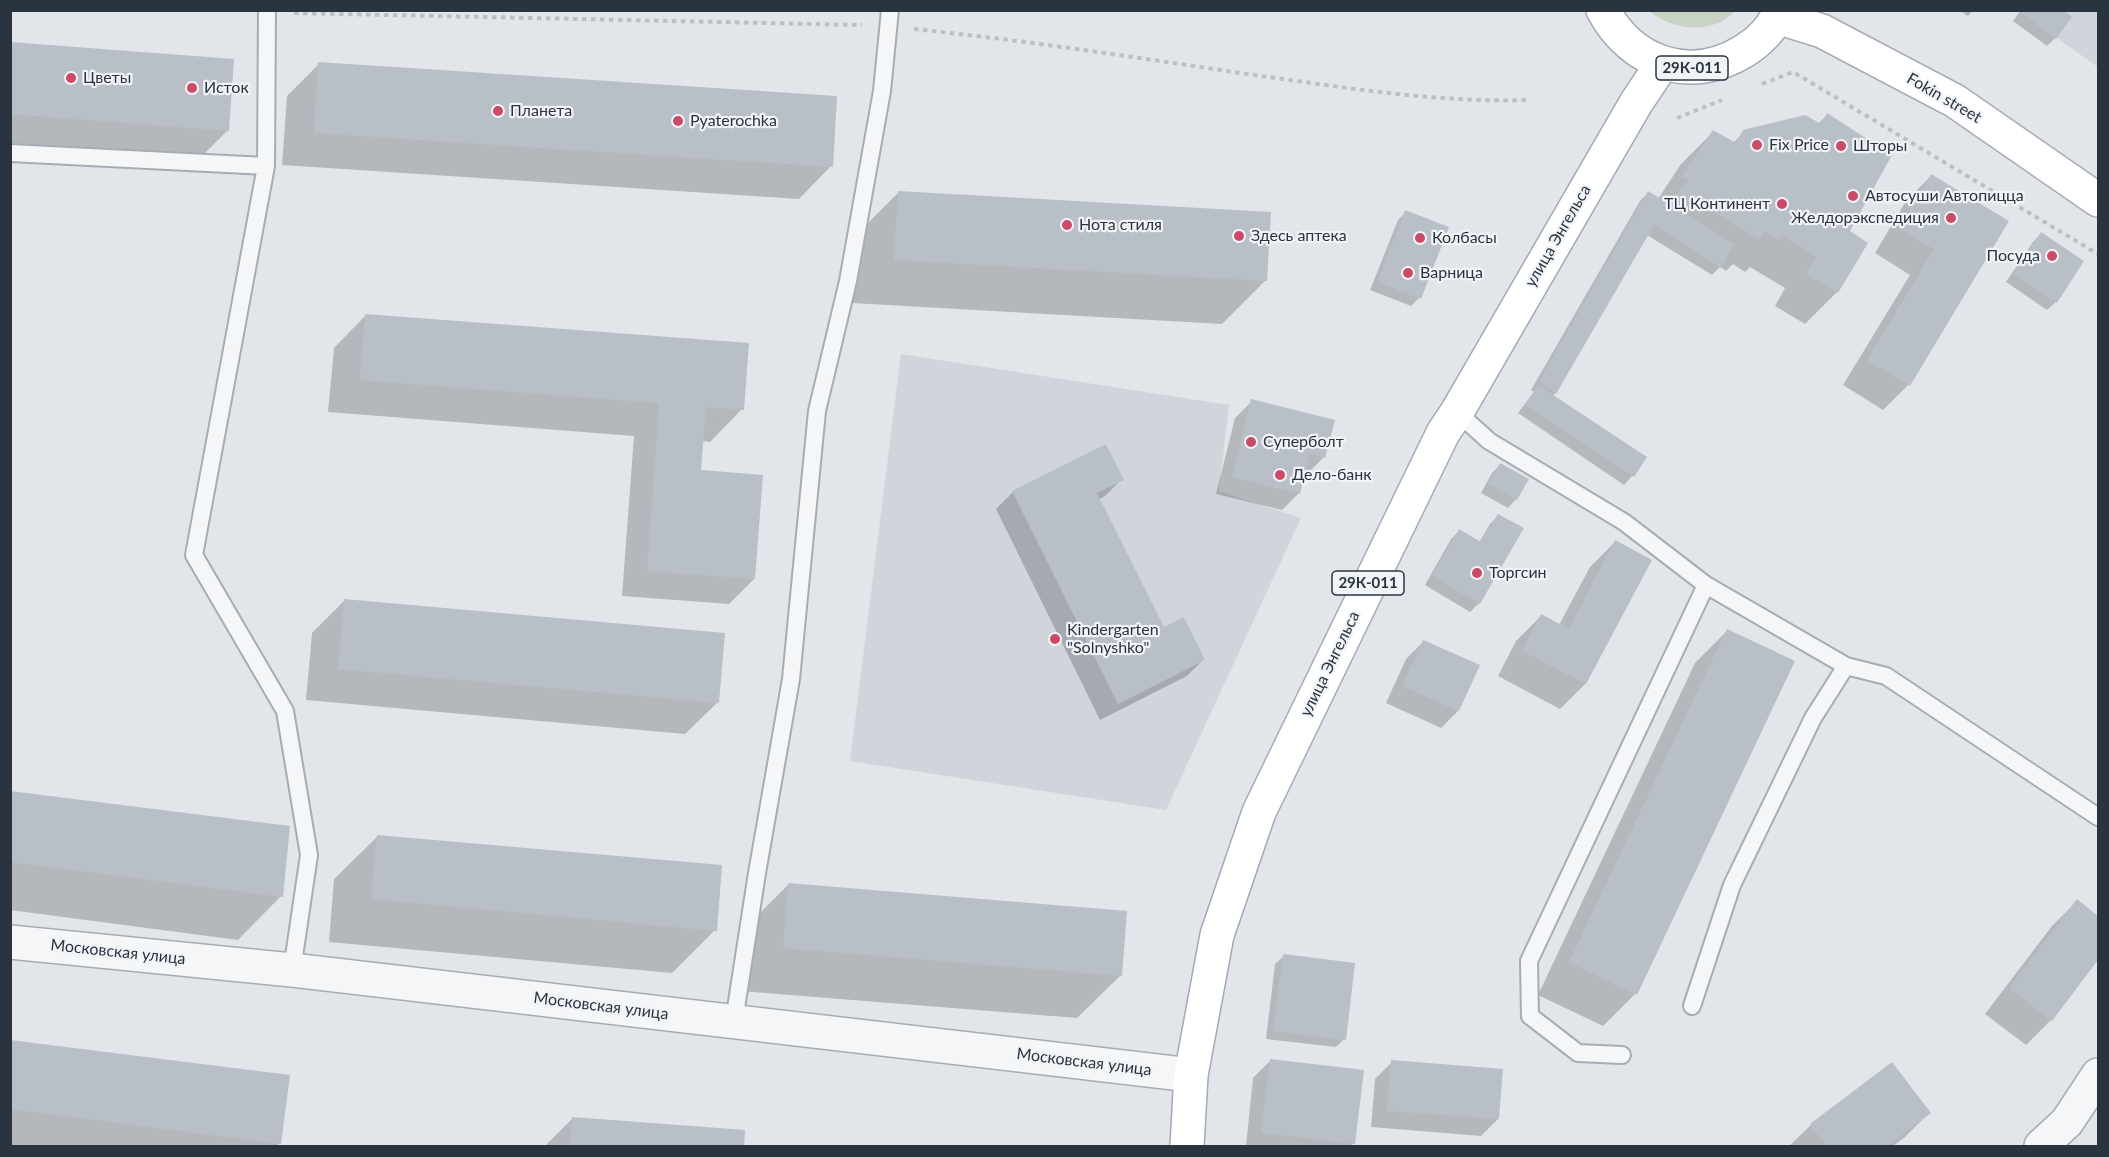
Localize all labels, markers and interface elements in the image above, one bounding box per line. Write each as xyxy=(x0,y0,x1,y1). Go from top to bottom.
road number: 29К-011 xyxy=(1656,56,1728,80)
place label: Цветы xyxy=(83,68,131,88)
street label: Fokin street xyxy=(1903,69,1985,127)
marker: Цветы xyxy=(64,71,78,85)
place label: Исток xyxy=(204,78,249,98)
marker: Исток xyxy=(185,81,199,95)
place label: Планета xyxy=(510,101,572,121)
marker: Планета xyxy=(491,104,505,118)
place label: Pyaterochka xyxy=(690,111,777,131)
marker: Pyaterochka xyxy=(671,114,685,128)
place label: Fix Price xyxy=(1769,135,1829,155)
place label: Шторы xyxy=(1853,136,1907,156)
marker: Fix Price xyxy=(1750,138,1764,152)
marker: Шторы xyxy=(1834,139,1848,153)
street label: улица Энгельса xyxy=(1521,182,1595,290)
place label: Автосуши Автопицца xyxy=(1865,186,2024,206)
marker: Автосуши Автопицца xyxy=(1846,189,1860,203)
place label: ТЦ Континент xyxy=(1664,194,1770,214)
marker: ТЦ Континент xyxy=(1775,197,1789,211)
place label: Желдорэкспедиция xyxy=(1791,208,1939,228)
marker: Желдорэкспедиция xyxy=(1944,211,1958,225)
place label: Нота стиля xyxy=(1079,215,1162,235)
marker: Нота стиля xyxy=(1060,218,1074,232)
place label: Здесь аптека xyxy=(1251,226,1347,246)
place label: Колбасы xyxy=(1432,228,1497,248)
marker: Здесь аптека xyxy=(1232,229,1246,243)
marker: Колбасы xyxy=(1413,231,1427,245)
place label: Посуда xyxy=(1986,246,2040,266)
marker: Посуда xyxy=(2045,249,2059,263)
place label: Варница xyxy=(1420,263,1483,283)
marker: Варница xyxy=(1401,266,1415,280)
place label: Суперболт xyxy=(1263,432,1344,452)
marker: Суперболт xyxy=(1244,435,1258,449)
place label: Дело-банк xyxy=(1292,465,1372,485)
marker: Дело-банк xyxy=(1273,468,1287,482)
place label: Торгсин xyxy=(1489,563,1547,583)
marker: Торгсин xyxy=(1470,566,1484,580)
road number: 29К-011 xyxy=(1332,571,1404,595)
street label: улица Энгельса xyxy=(1296,608,1364,720)
place label: Kindergarten "Solnyshko" xyxy=(1067,620,1159,658)
marker: Kindergarten "Solnyshko" xyxy=(1048,632,1062,646)
street label: Московская улица xyxy=(49,935,187,969)
street label: Московская улица xyxy=(532,988,670,1024)
street label: Московская улица xyxy=(1015,1044,1153,1080)

